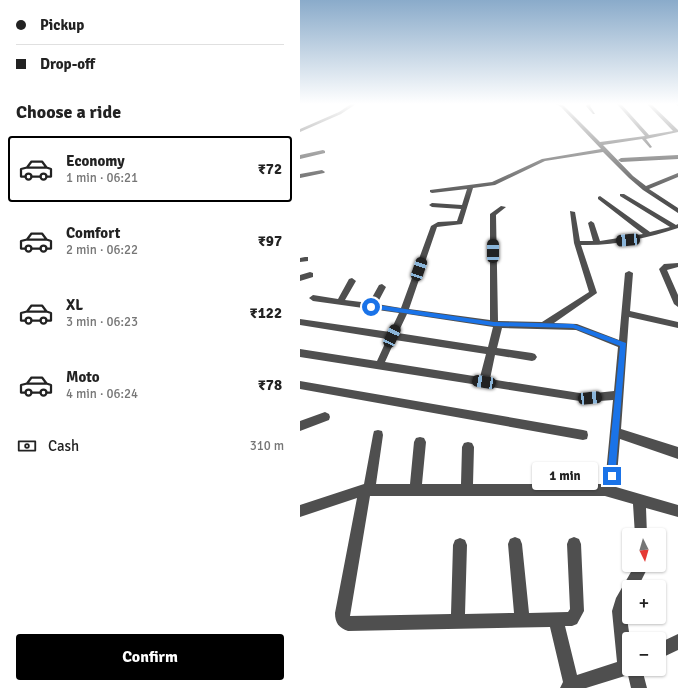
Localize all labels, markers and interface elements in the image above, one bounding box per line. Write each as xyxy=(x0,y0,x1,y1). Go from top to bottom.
text: Pickup xyxy=(40,16,84,34)
text: Drop-off xyxy=(40,55,95,73)
text: Choose a ride xyxy=(16,101,121,123)
icon: car xyxy=(18,151,54,187)
text: Economy xyxy=(66,152,125,170)
text: ₹72 xyxy=(258,160,282,178)
text: 1 min · 06:21 xyxy=(66,170,138,186)
icon: car xyxy=(18,223,54,259)
text: Comfort xyxy=(66,224,120,242)
text: ₹97 xyxy=(258,232,282,250)
car xyxy=(616,233,640,247)
car xyxy=(487,239,499,263)
text: 2 min · 06:22 xyxy=(66,242,138,258)
car xyxy=(409,256,429,282)
icon: car xyxy=(18,295,54,331)
text: XL xyxy=(66,296,83,314)
route start xyxy=(362,298,380,316)
text: ₹122 xyxy=(250,304,282,322)
text: 3 min · 06:23 xyxy=(66,314,138,330)
car xyxy=(381,323,403,349)
icon: car xyxy=(18,367,54,403)
text: Moto xyxy=(66,368,100,386)
car xyxy=(471,374,497,390)
text: ₹78 xyxy=(258,376,282,394)
text: 4 min · 06:24 xyxy=(66,386,138,402)
car xyxy=(577,391,603,405)
icon: cash xyxy=(16,435,38,457)
text: Cash xyxy=(48,437,79,455)
text: 310 m xyxy=(250,438,284,454)
callout: 1 min xyxy=(532,462,598,490)
route end xyxy=(603,467,621,485)
text: 1 min xyxy=(549,468,581,484)
north arrow xyxy=(622,528,666,572)
map controls xyxy=(622,528,666,676)
button: + xyxy=(622,580,666,624)
button: − xyxy=(622,632,666,676)
button: Confirm xyxy=(16,634,284,680)

